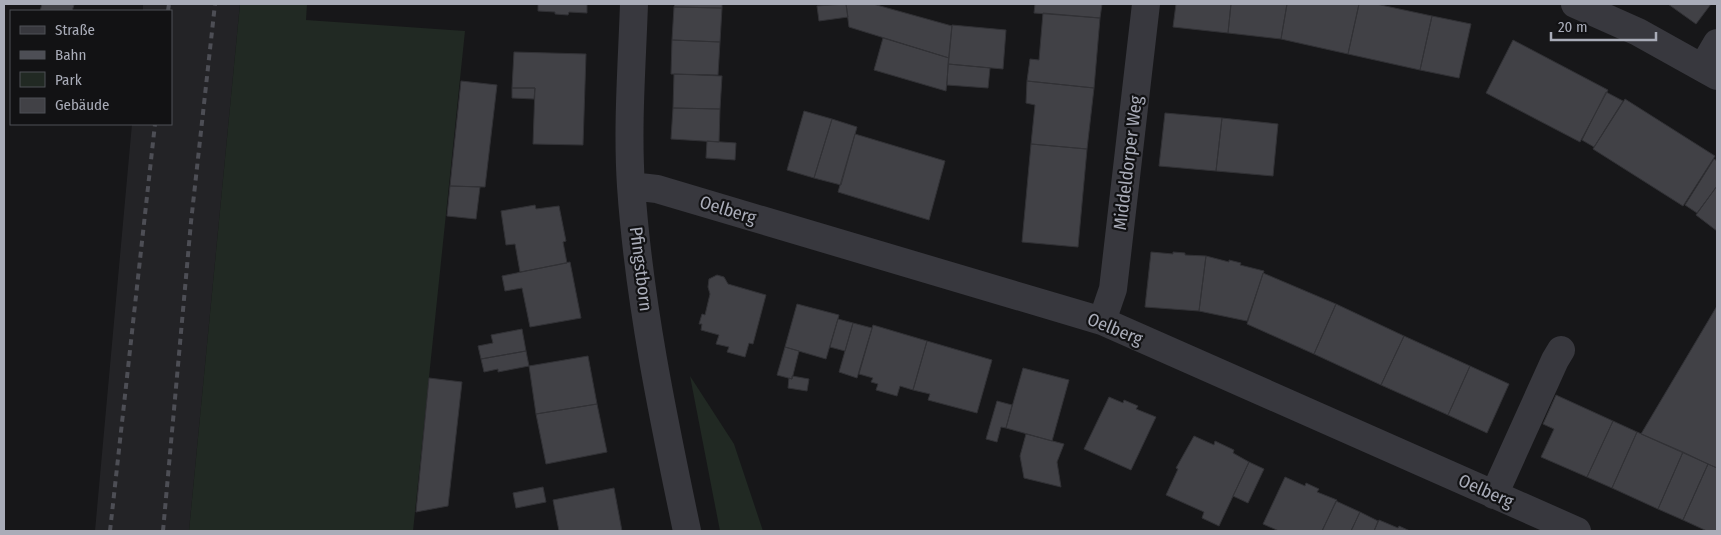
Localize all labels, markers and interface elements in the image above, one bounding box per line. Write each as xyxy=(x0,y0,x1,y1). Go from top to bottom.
legend xyxy=(10,10,172,125)
scale bar xyxy=(1551,10,1656,42)
text: 20 m xyxy=(1558,18,1588,36)
text: Straße xyxy=(55,21,95,39)
text: Bahn xyxy=(55,46,86,64)
text: Park xyxy=(55,71,82,89)
street label: Middeldorper Weg xyxy=(1109,94,1147,231)
text: Gebäude xyxy=(55,96,110,114)
street label: Oelberg xyxy=(697,191,759,229)
street label: Pfingstborn xyxy=(625,225,657,313)
street label: Oelberg xyxy=(1084,308,1146,350)
street label: Oelberg xyxy=(1455,469,1517,513)

